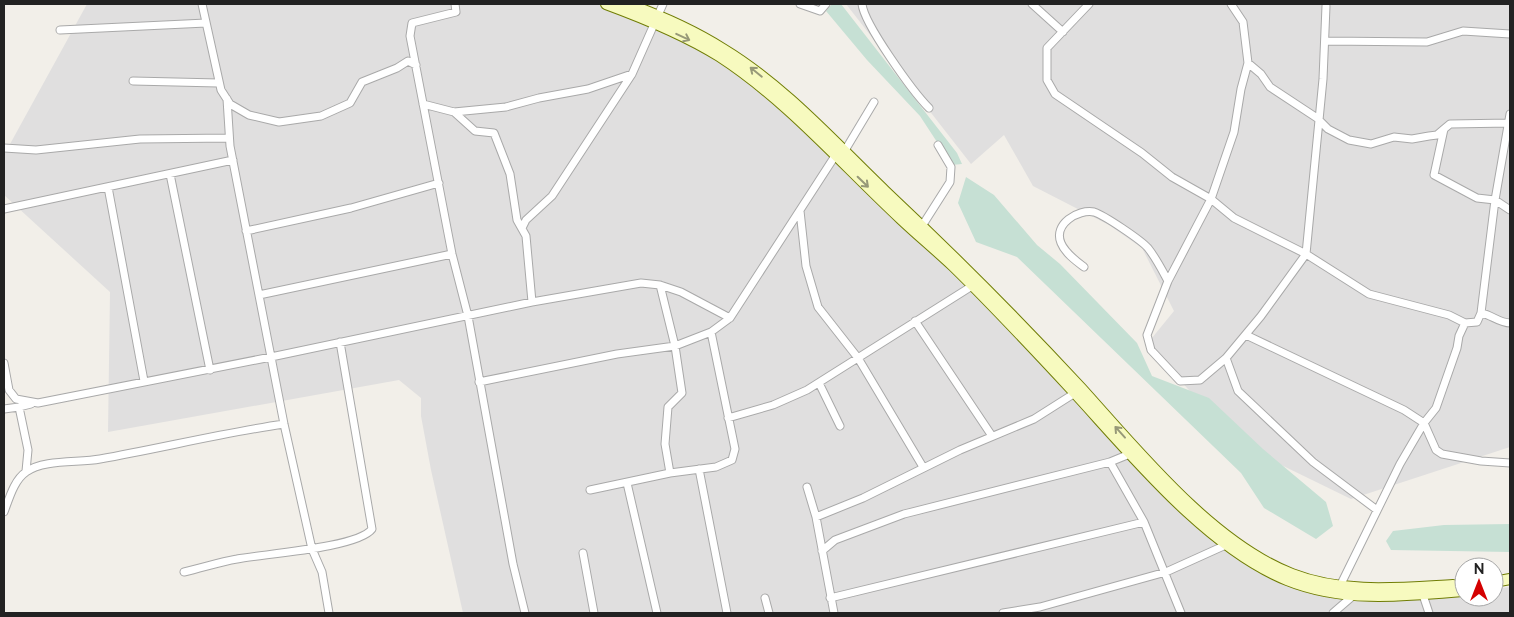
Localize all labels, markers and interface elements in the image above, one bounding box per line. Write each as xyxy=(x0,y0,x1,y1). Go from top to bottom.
one-way arrow xyxy=(675,33,690,42)
one-way arrow xyxy=(749,66,762,77)
one-way arrow xyxy=(856,176,869,188)
one-way arrow xyxy=(1114,425,1126,438)
north arrow xyxy=(1454,557,1504,607)
text: N xyxy=(1474,561,1484,577)

